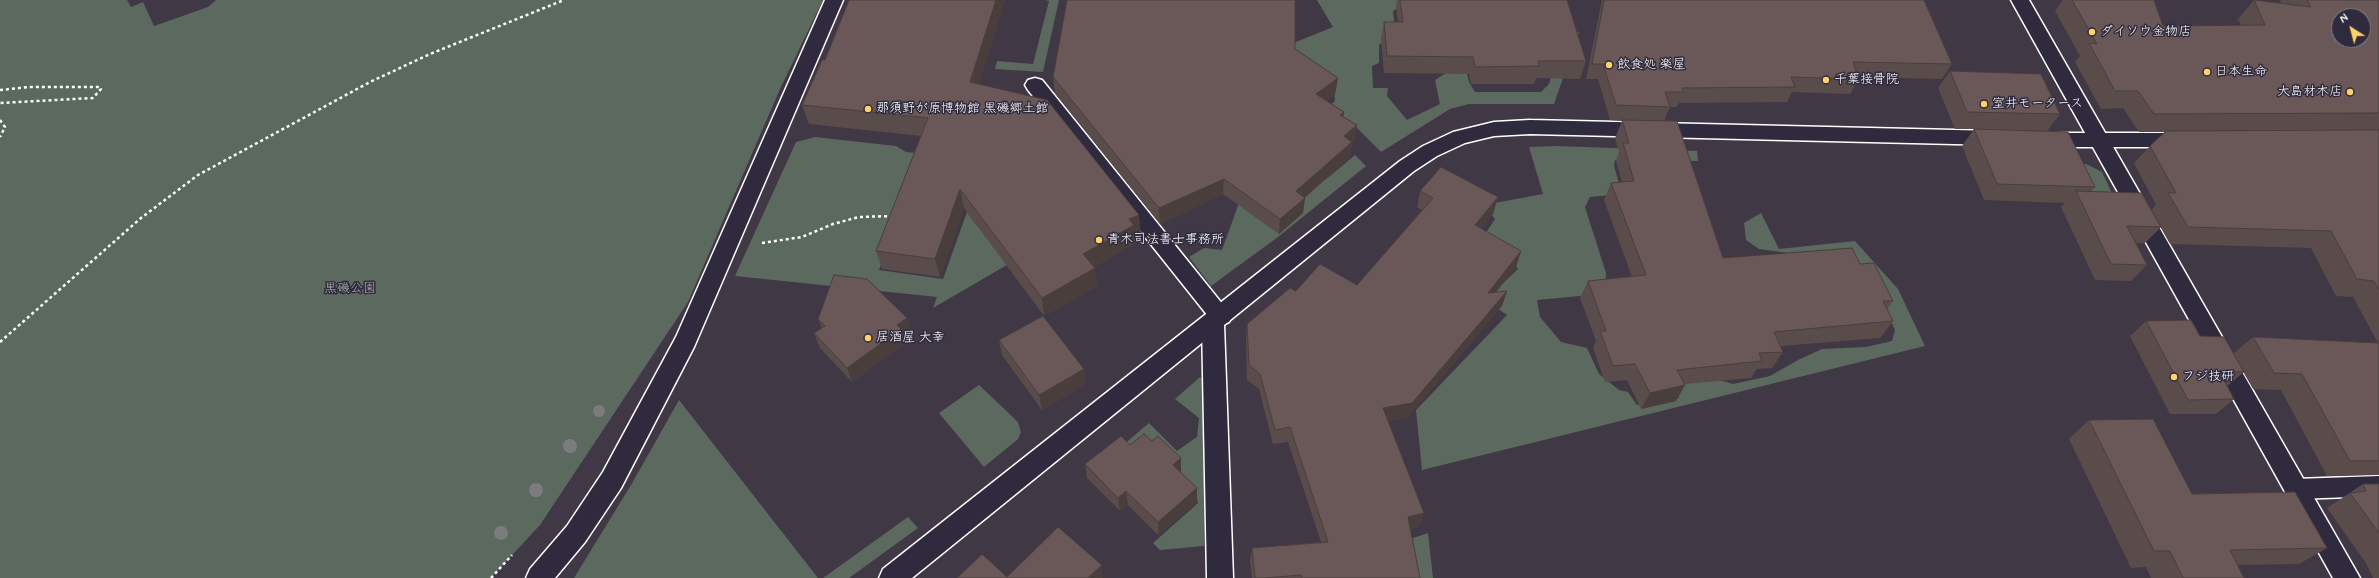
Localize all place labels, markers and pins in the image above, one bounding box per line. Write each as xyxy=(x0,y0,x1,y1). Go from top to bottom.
place label: ダイソウ金物店 xyxy=(2100,24,2191,40)
marker: ダイソウ金物店 xyxy=(2087,27,2097,37)
place label: 飲食処 楽屋 xyxy=(1617,57,1686,73)
marker: 飲食処 楽屋 xyxy=(1604,60,1614,70)
place label: 日本生命 xyxy=(2215,64,2267,80)
marker: 日本生命 xyxy=(2202,67,2212,77)
place label: 千葉接骨院 xyxy=(1834,72,1899,88)
marker: 千葉接骨院 xyxy=(1821,75,1831,85)
place label: 大島材木店 xyxy=(2277,84,2342,100)
marker: 大島材木店 xyxy=(2345,87,2355,97)
place label: 室井モータース xyxy=(1992,96,2083,112)
marker: 室井モータース xyxy=(1979,99,1989,109)
place label: 那須野が原博物館 黒磯郷土館 xyxy=(876,101,1049,117)
marker: 那須野が原博物館 黒磯郷土館 xyxy=(863,104,873,114)
place label: 青木司法書士事務所 xyxy=(1107,232,1224,248)
marker: 青木司法書士事務所 xyxy=(1094,235,1104,245)
place label: 居酒屋 大幸 xyxy=(876,330,945,346)
marker: 居酒屋 大幸 xyxy=(863,333,873,343)
place label: フジ技研 xyxy=(2182,369,2234,385)
marker: フジ技研 xyxy=(2169,372,2179,382)

